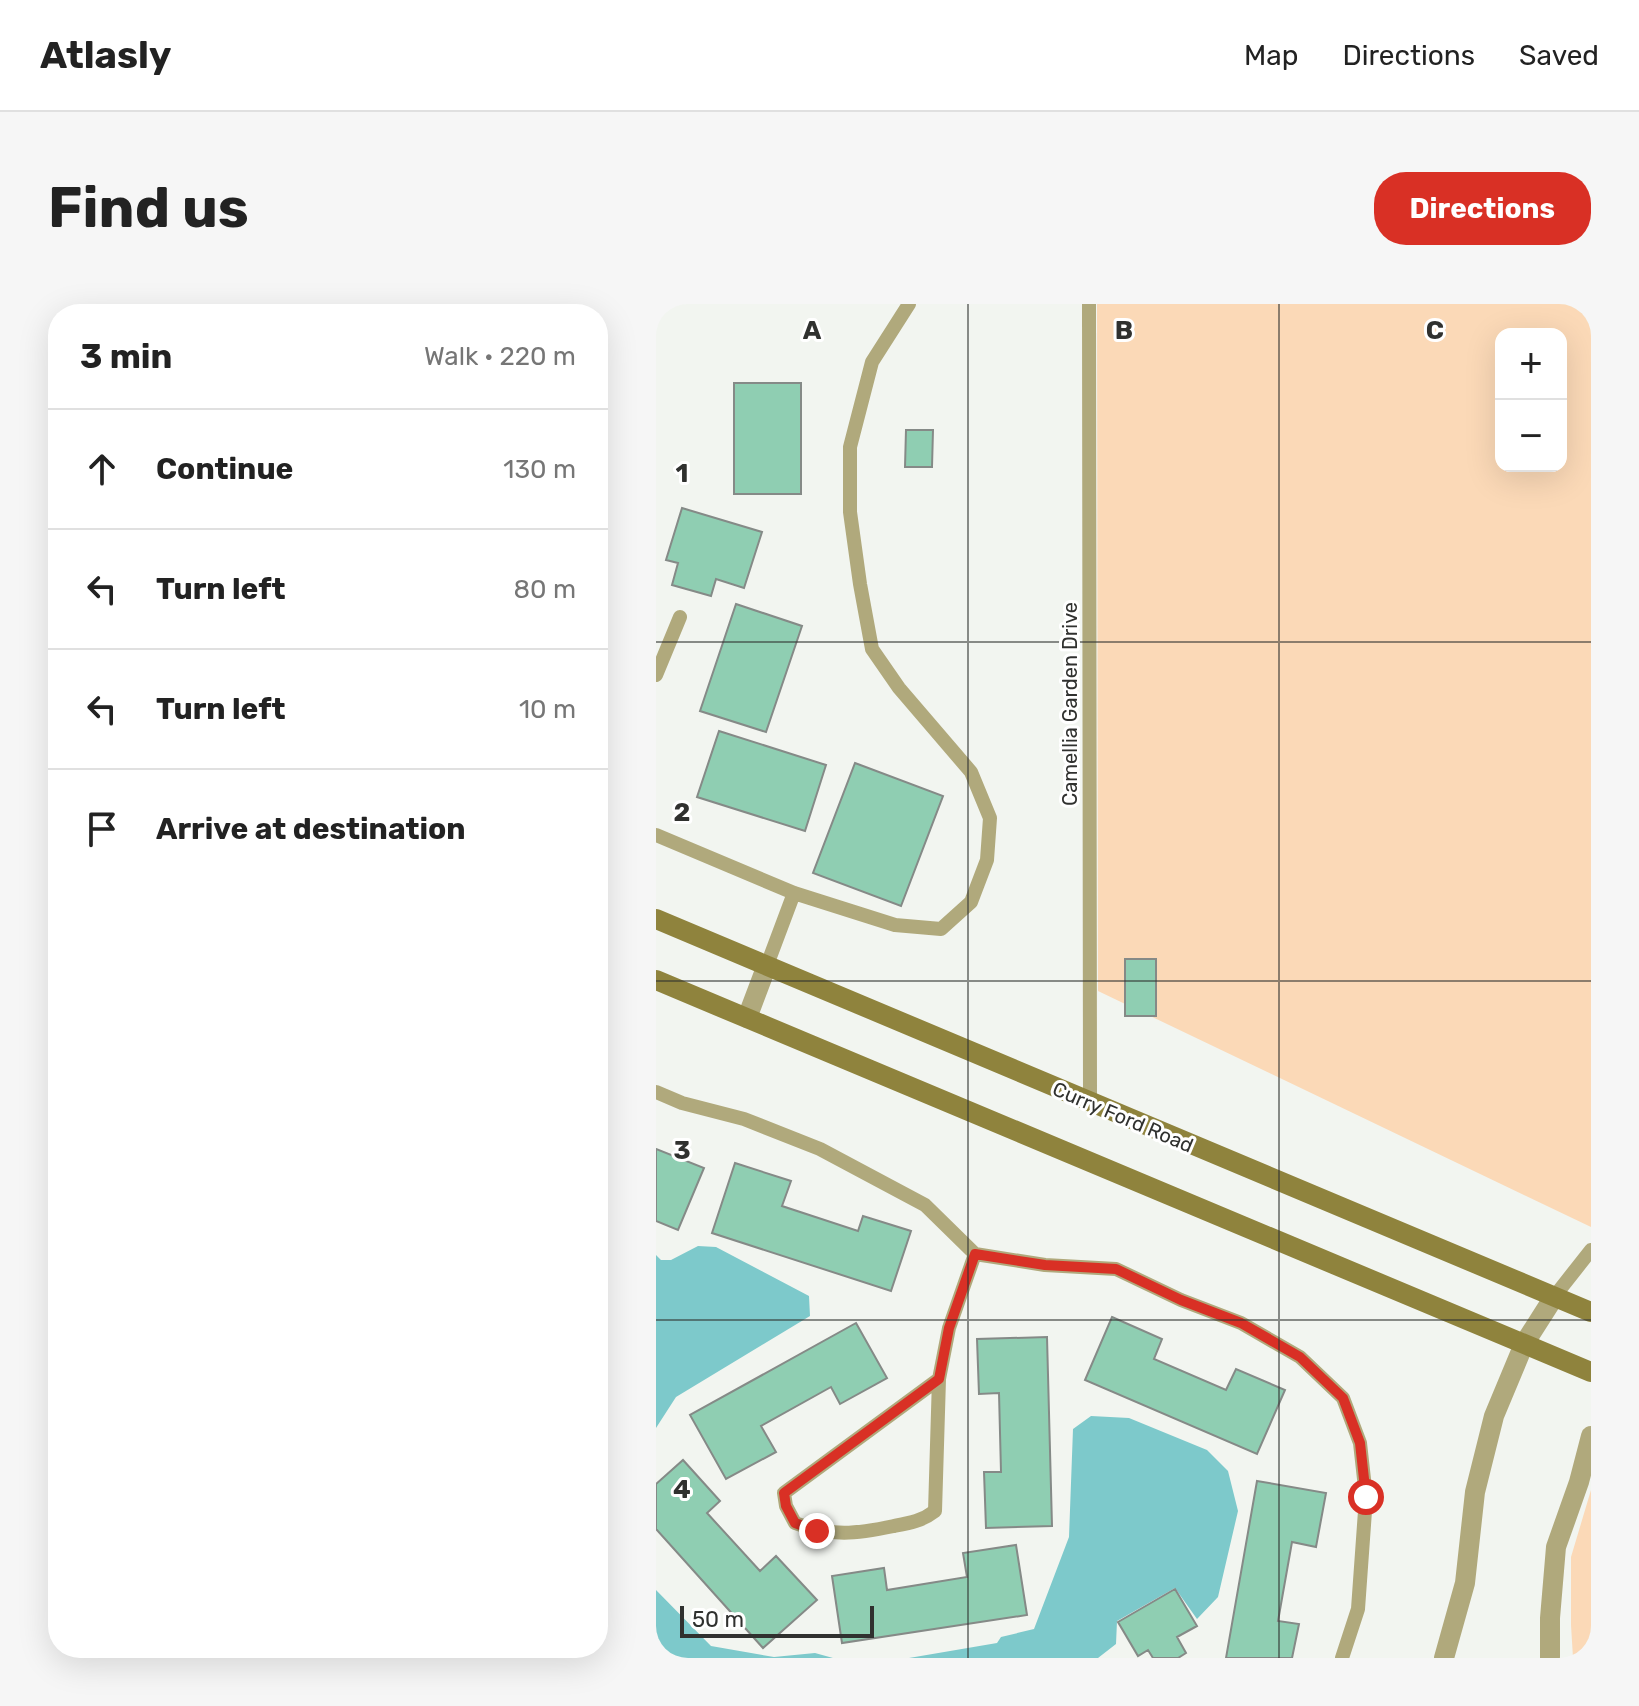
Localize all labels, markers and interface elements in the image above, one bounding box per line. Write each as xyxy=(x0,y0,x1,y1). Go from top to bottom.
text: Atlasly xyxy=(40,32,172,78)
text: Map xyxy=(1244,39,1298,72)
text: Directions xyxy=(1342,39,1475,72)
text: Saved xyxy=(1519,39,1599,72)
button: Directions xyxy=(1374,172,1591,245)
text: Find us xyxy=(48,175,249,241)
text: A xyxy=(803,315,822,346)
text: B xyxy=(1115,315,1133,346)
text: C xyxy=(1426,315,1444,346)
map controls xyxy=(1495,328,1567,472)
button: + xyxy=(1495,328,1567,400)
text: 3 min xyxy=(80,336,172,377)
text: Walk · 220 m xyxy=(424,341,576,372)
button: − xyxy=(1495,400,1567,472)
icon: ahead xyxy=(80,447,124,491)
text: Continue xyxy=(156,451,293,487)
text: 130 m xyxy=(503,454,576,485)
text: 1 xyxy=(676,458,688,489)
icon: left xyxy=(80,567,124,611)
text: Turn left xyxy=(156,571,286,607)
text: 80 m xyxy=(513,574,576,605)
street label: Camellia Garden Drive xyxy=(1058,602,1082,806)
icon: left xyxy=(80,687,124,731)
text: Turn left xyxy=(156,691,286,727)
text: 10 m xyxy=(519,694,576,725)
text: 2 xyxy=(674,797,690,828)
icon: arrive xyxy=(80,807,124,851)
text: Arrive at destination xyxy=(156,811,466,847)
street label: Curry Ford Road xyxy=(1049,1077,1197,1157)
text: 3 xyxy=(673,1135,691,1166)
text: 4 xyxy=(673,1474,691,1505)
route start xyxy=(1348,1479,1384,1515)
route end xyxy=(799,1513,835,1549)
scale bar xyxy=(680,1602,874,1638)
text: 50 m xyxy=(692,1606,744,1633)

